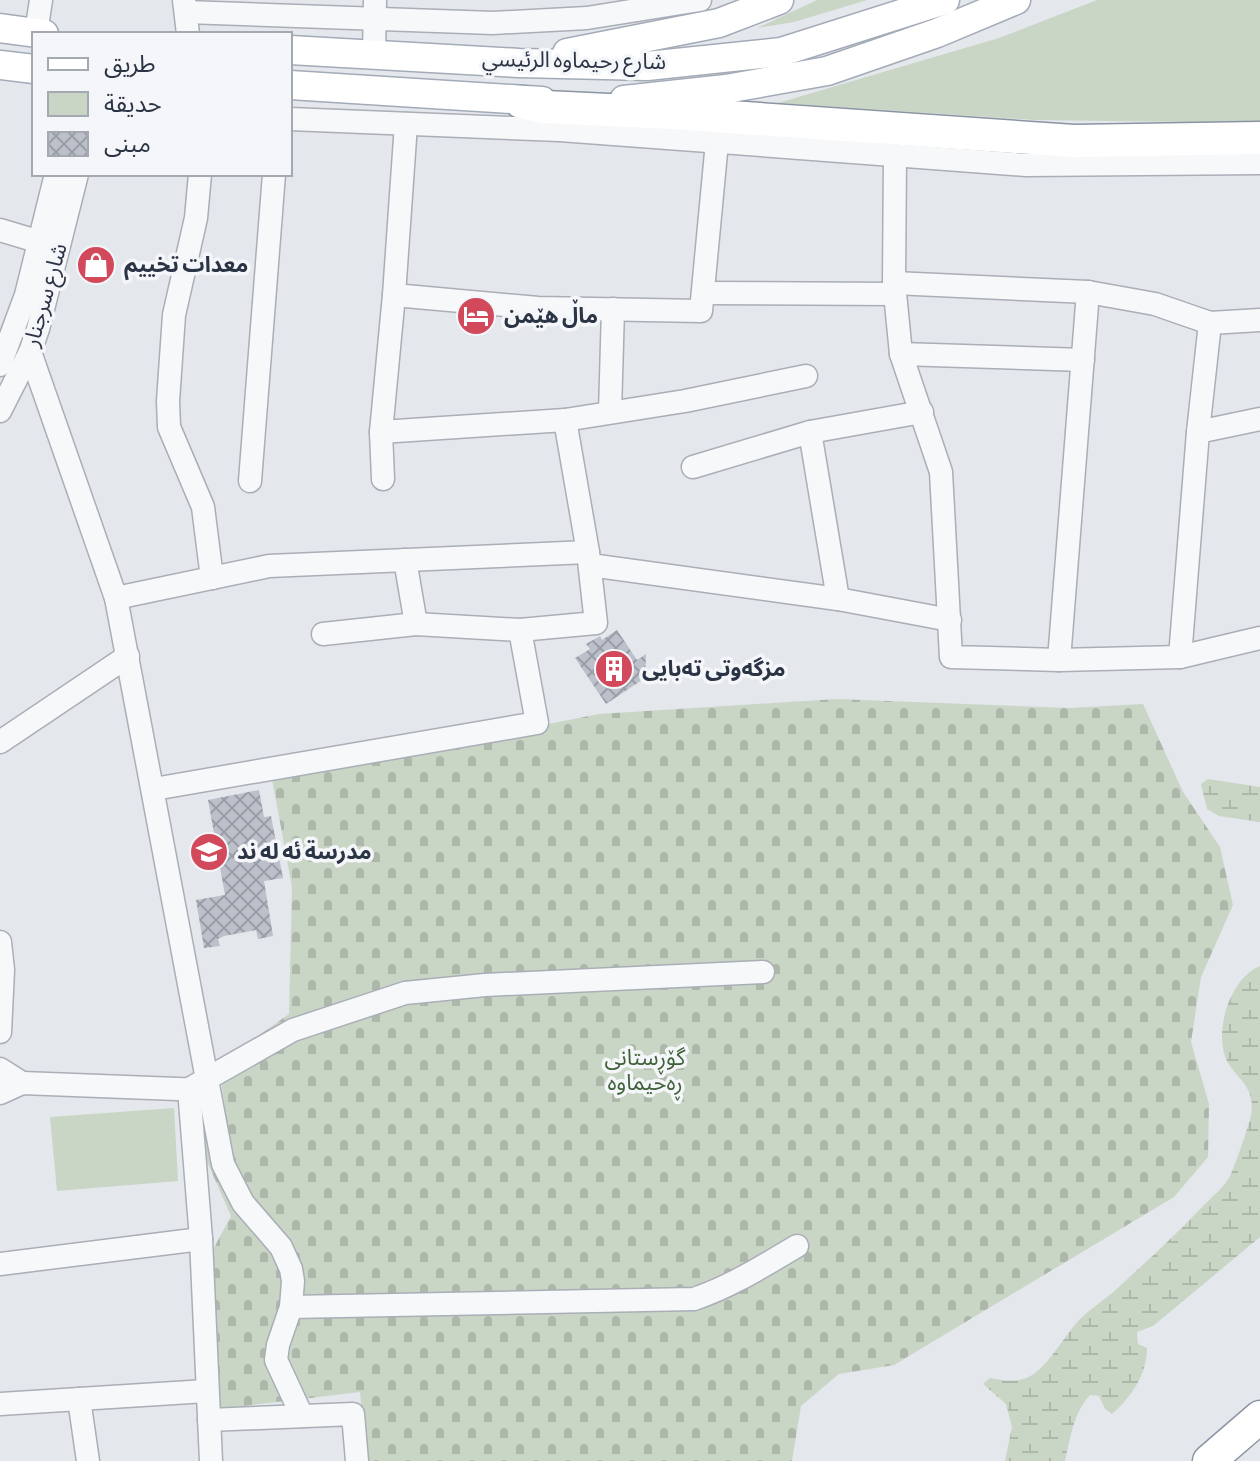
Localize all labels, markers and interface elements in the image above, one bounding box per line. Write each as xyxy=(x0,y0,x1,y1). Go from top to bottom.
legend xyxy=(32,32,292,176)
street label: شارع رحيماوه الرئيسي xyxy=(482,46,666,78)
text: طريق xyxy=(104,50,156,79)
text: حديقة xyxy=(104,90,162,119)
text: مبنى xyxy=(104,130,151,159)
street label: شارع سرجنار xyxy=(18,240,76,351)
shop icon: معدات تخييم xyxy=(75,244,117,286)
place label: معدات تخييم xyxy=(124,252,248,281)
hotel icon: ماڵ هێمن xyxy=(455,295,497,337)
place label: ماڵ هێمن xyxy=(504,299,598,330)
building icon: مزگەوتی تەبایی xyxy=(593,648,635,690)
place label: مزگەوتی تەبایی xyxy=(642,656,786,683)
school or university icon: مدرسة ئه له ند xyxy=(188,831,230,873)
place label: مدرسة ئه له ند xyxy=(237,839,372,866)
park label: گۆڕستانی ڕەحیماوە xyxy=(605,1045,686,1100)

